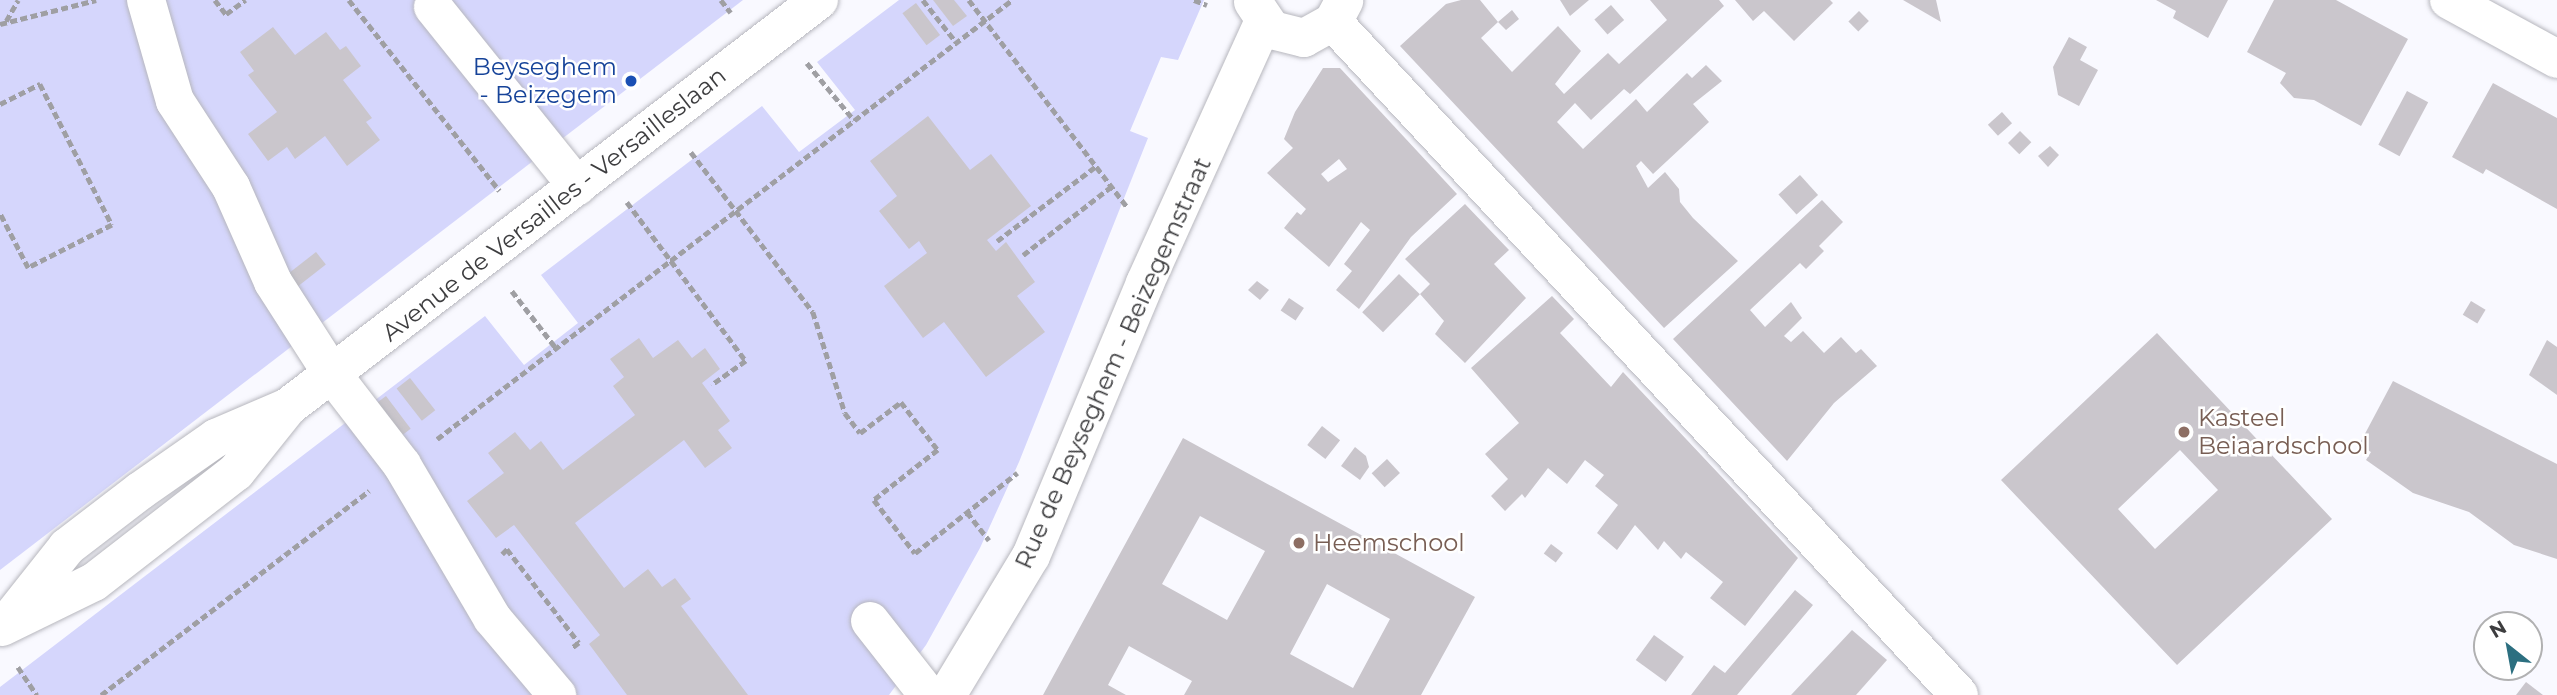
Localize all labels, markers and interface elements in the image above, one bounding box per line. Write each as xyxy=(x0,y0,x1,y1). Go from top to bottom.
place label: Beyseghem - Beizegem xyxy=(473,53,617,109)
street label: Avenue de Versailles - Versailleslaan xyxy=(376,61,732,347)
marker: Beyseghem - Beizegem xyxy=(623,73,639,89)
street label: Rue de Beyseghem - Beizegemstraat xyxy=(1009,153,1217,573)
place label: Kasteel Beiaardschool xyxy=(2198,404,2369,460)
marker: Kasteel Beiaardschool xyxy=(2176,424,2192,440)
place label: Heemschool xyxy=(1313,529,1465,557)
marker: Heemschool xyxy=(1291,535,1307,551)
north arrow xyxy=(2473,611,2543,681)
text: N xyxy=(2485,615,2510,643)

